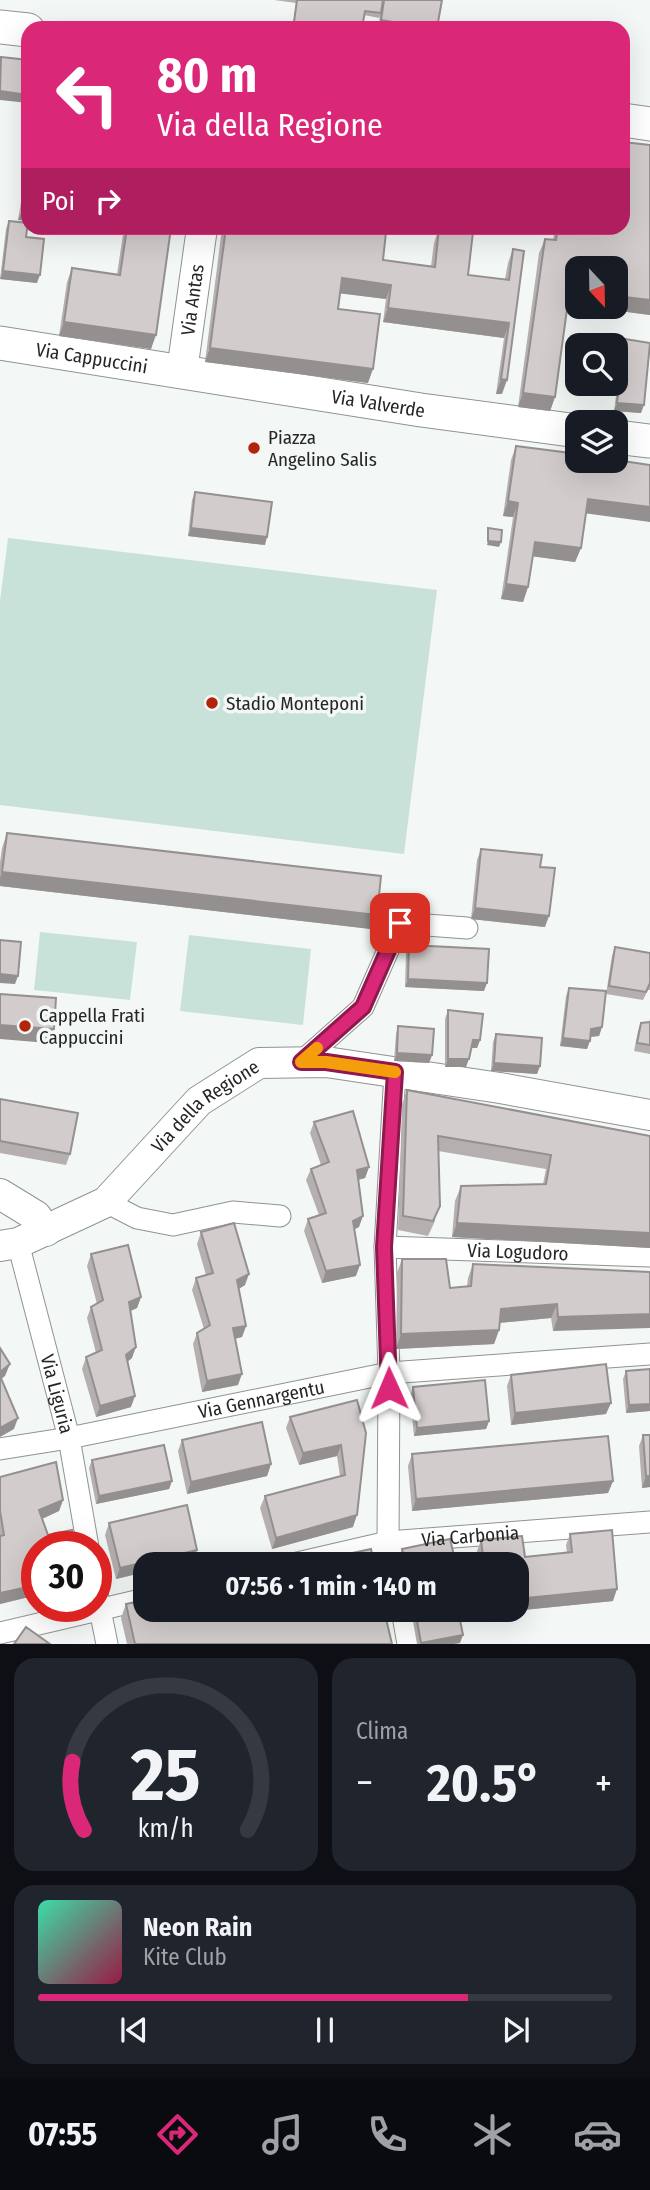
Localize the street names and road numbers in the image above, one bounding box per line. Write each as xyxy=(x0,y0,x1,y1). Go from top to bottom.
street label: Via Antas xyxy=(176,263,209,337)
street label: Via Cappuccini xyxy=(34,338,149,378)
street label: Via Valverde xyxy=(330,385,427,422)
street label: Via della Regione xyxy=(146,1055,263,1157)
street label: Via Logudoro xyxy=(467,1239,569,1265)
street label: Via Liguria xyxy=(36,1352,78,1436)
street label: Via Gennargentu xyxy=(196,1375,327,1424)
street label: Via Carbonia xyxy=(421,1521,520,1551)

